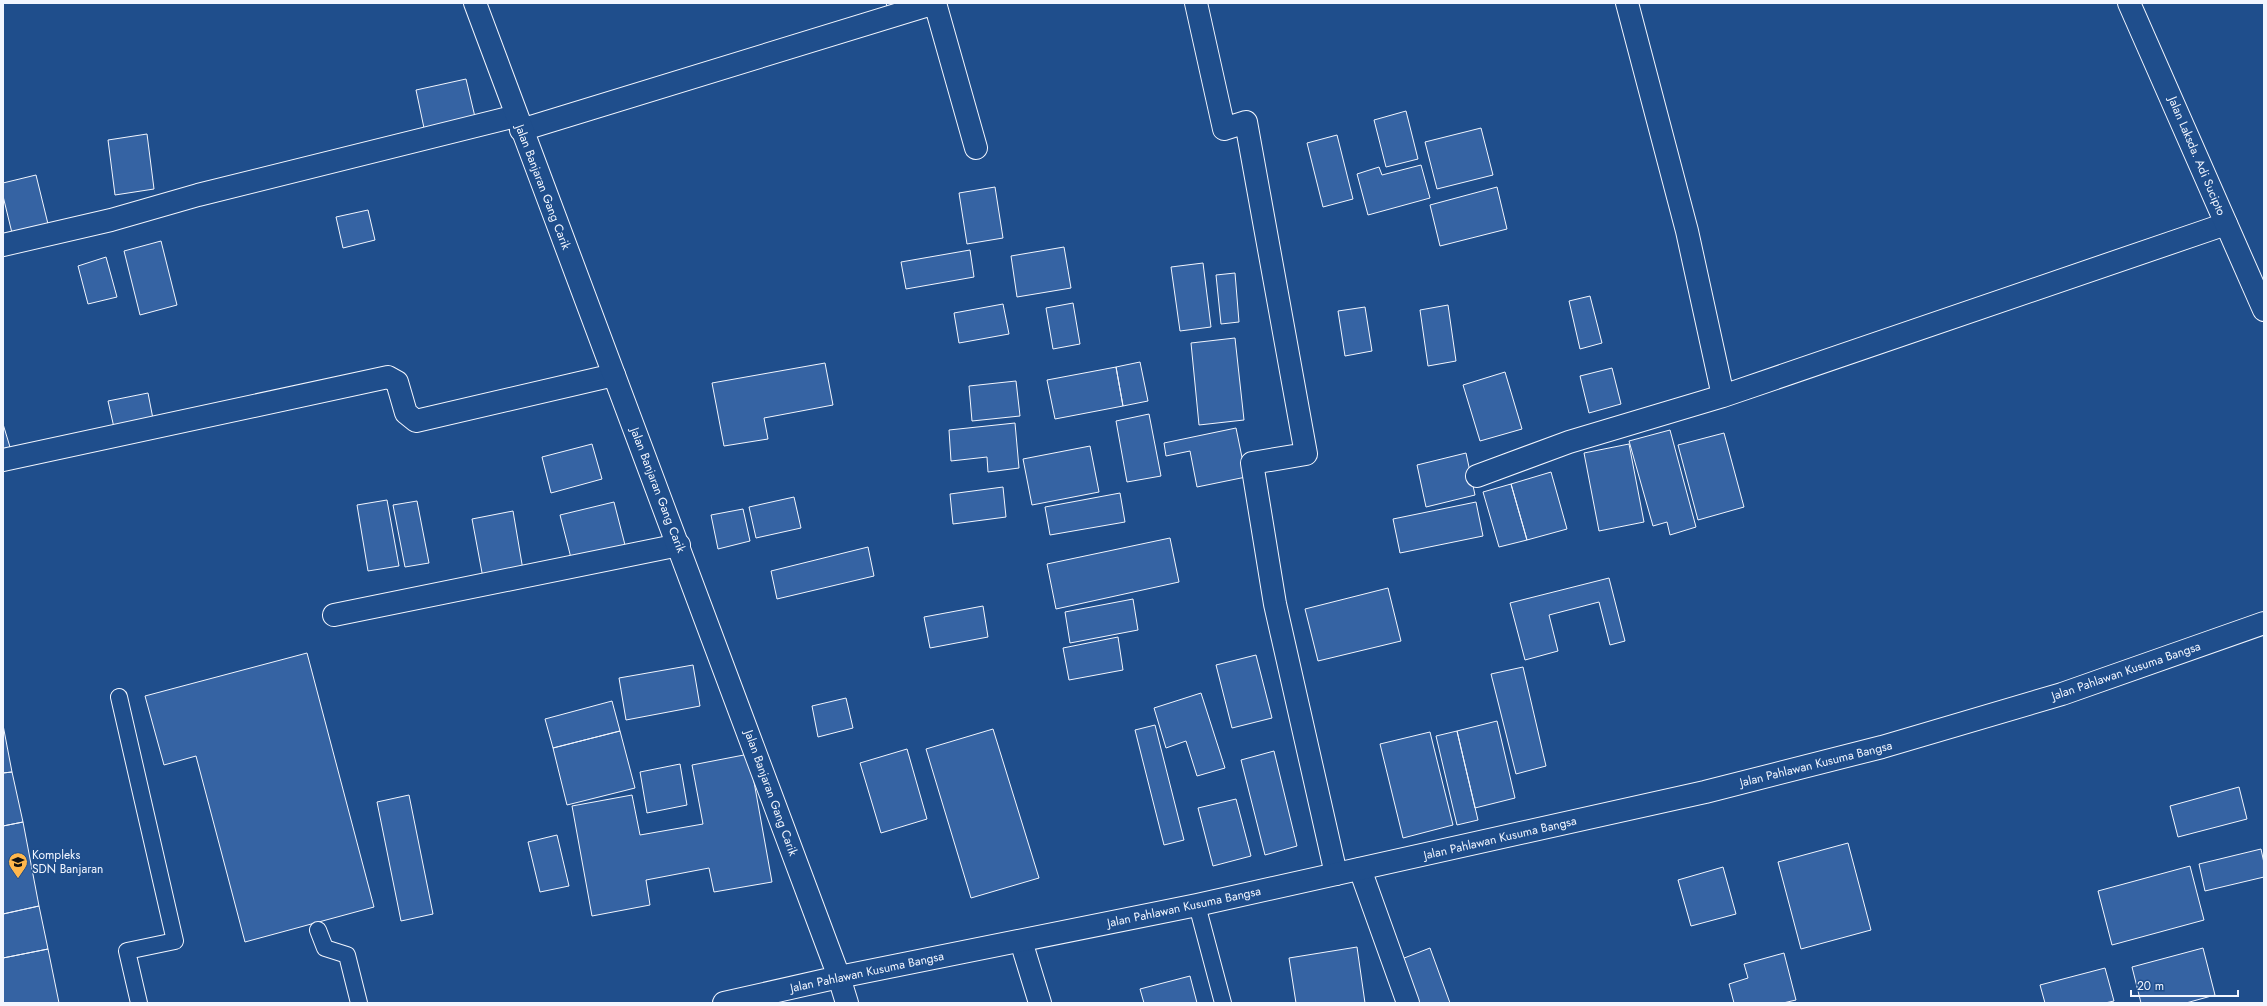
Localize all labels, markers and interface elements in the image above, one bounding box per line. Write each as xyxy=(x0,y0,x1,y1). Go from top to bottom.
street label: Jalan Laksda. Adi Sucipto xyxy=(2163,92,2230,219)
street label: Jalan Banjaran Gang Carik xyxy=(510,120,575,253)
street label: Jalan Banjaran Gang Carik xyxy=(625,423,690,556)
street label: Jalan Pahlawan Kusuma Bangsa xyxy=(2047,637,2203,706)
street label: Jalan Banjaran Gang Carik xyxy=(739,726,802,859)
street label: Jalan Pahlawan Kusuma Bangsa xyxy=(1736,736,1894,792)
street label: Jalan Pahlawan Kusuma Bangsa xyxy=(1420,812,1578,865)
place label: Kompleks SDN Banjaran xyxy=(32,846,103,878)
school or university icon: Kompleks SDN Banjaran xyxy=(7,851,29,879)
street label: Jalan Pahlawan Kusuma Bangsa xyxy=(1104,882,1263,932)
street label: Jalan Pahlawan Kusuma Bangsa xyxy=(787,947,946,997)
scale bar xyxy=(2131,972,2238,998)
text: 20 m xyxy=(2137,977,2164,995)

